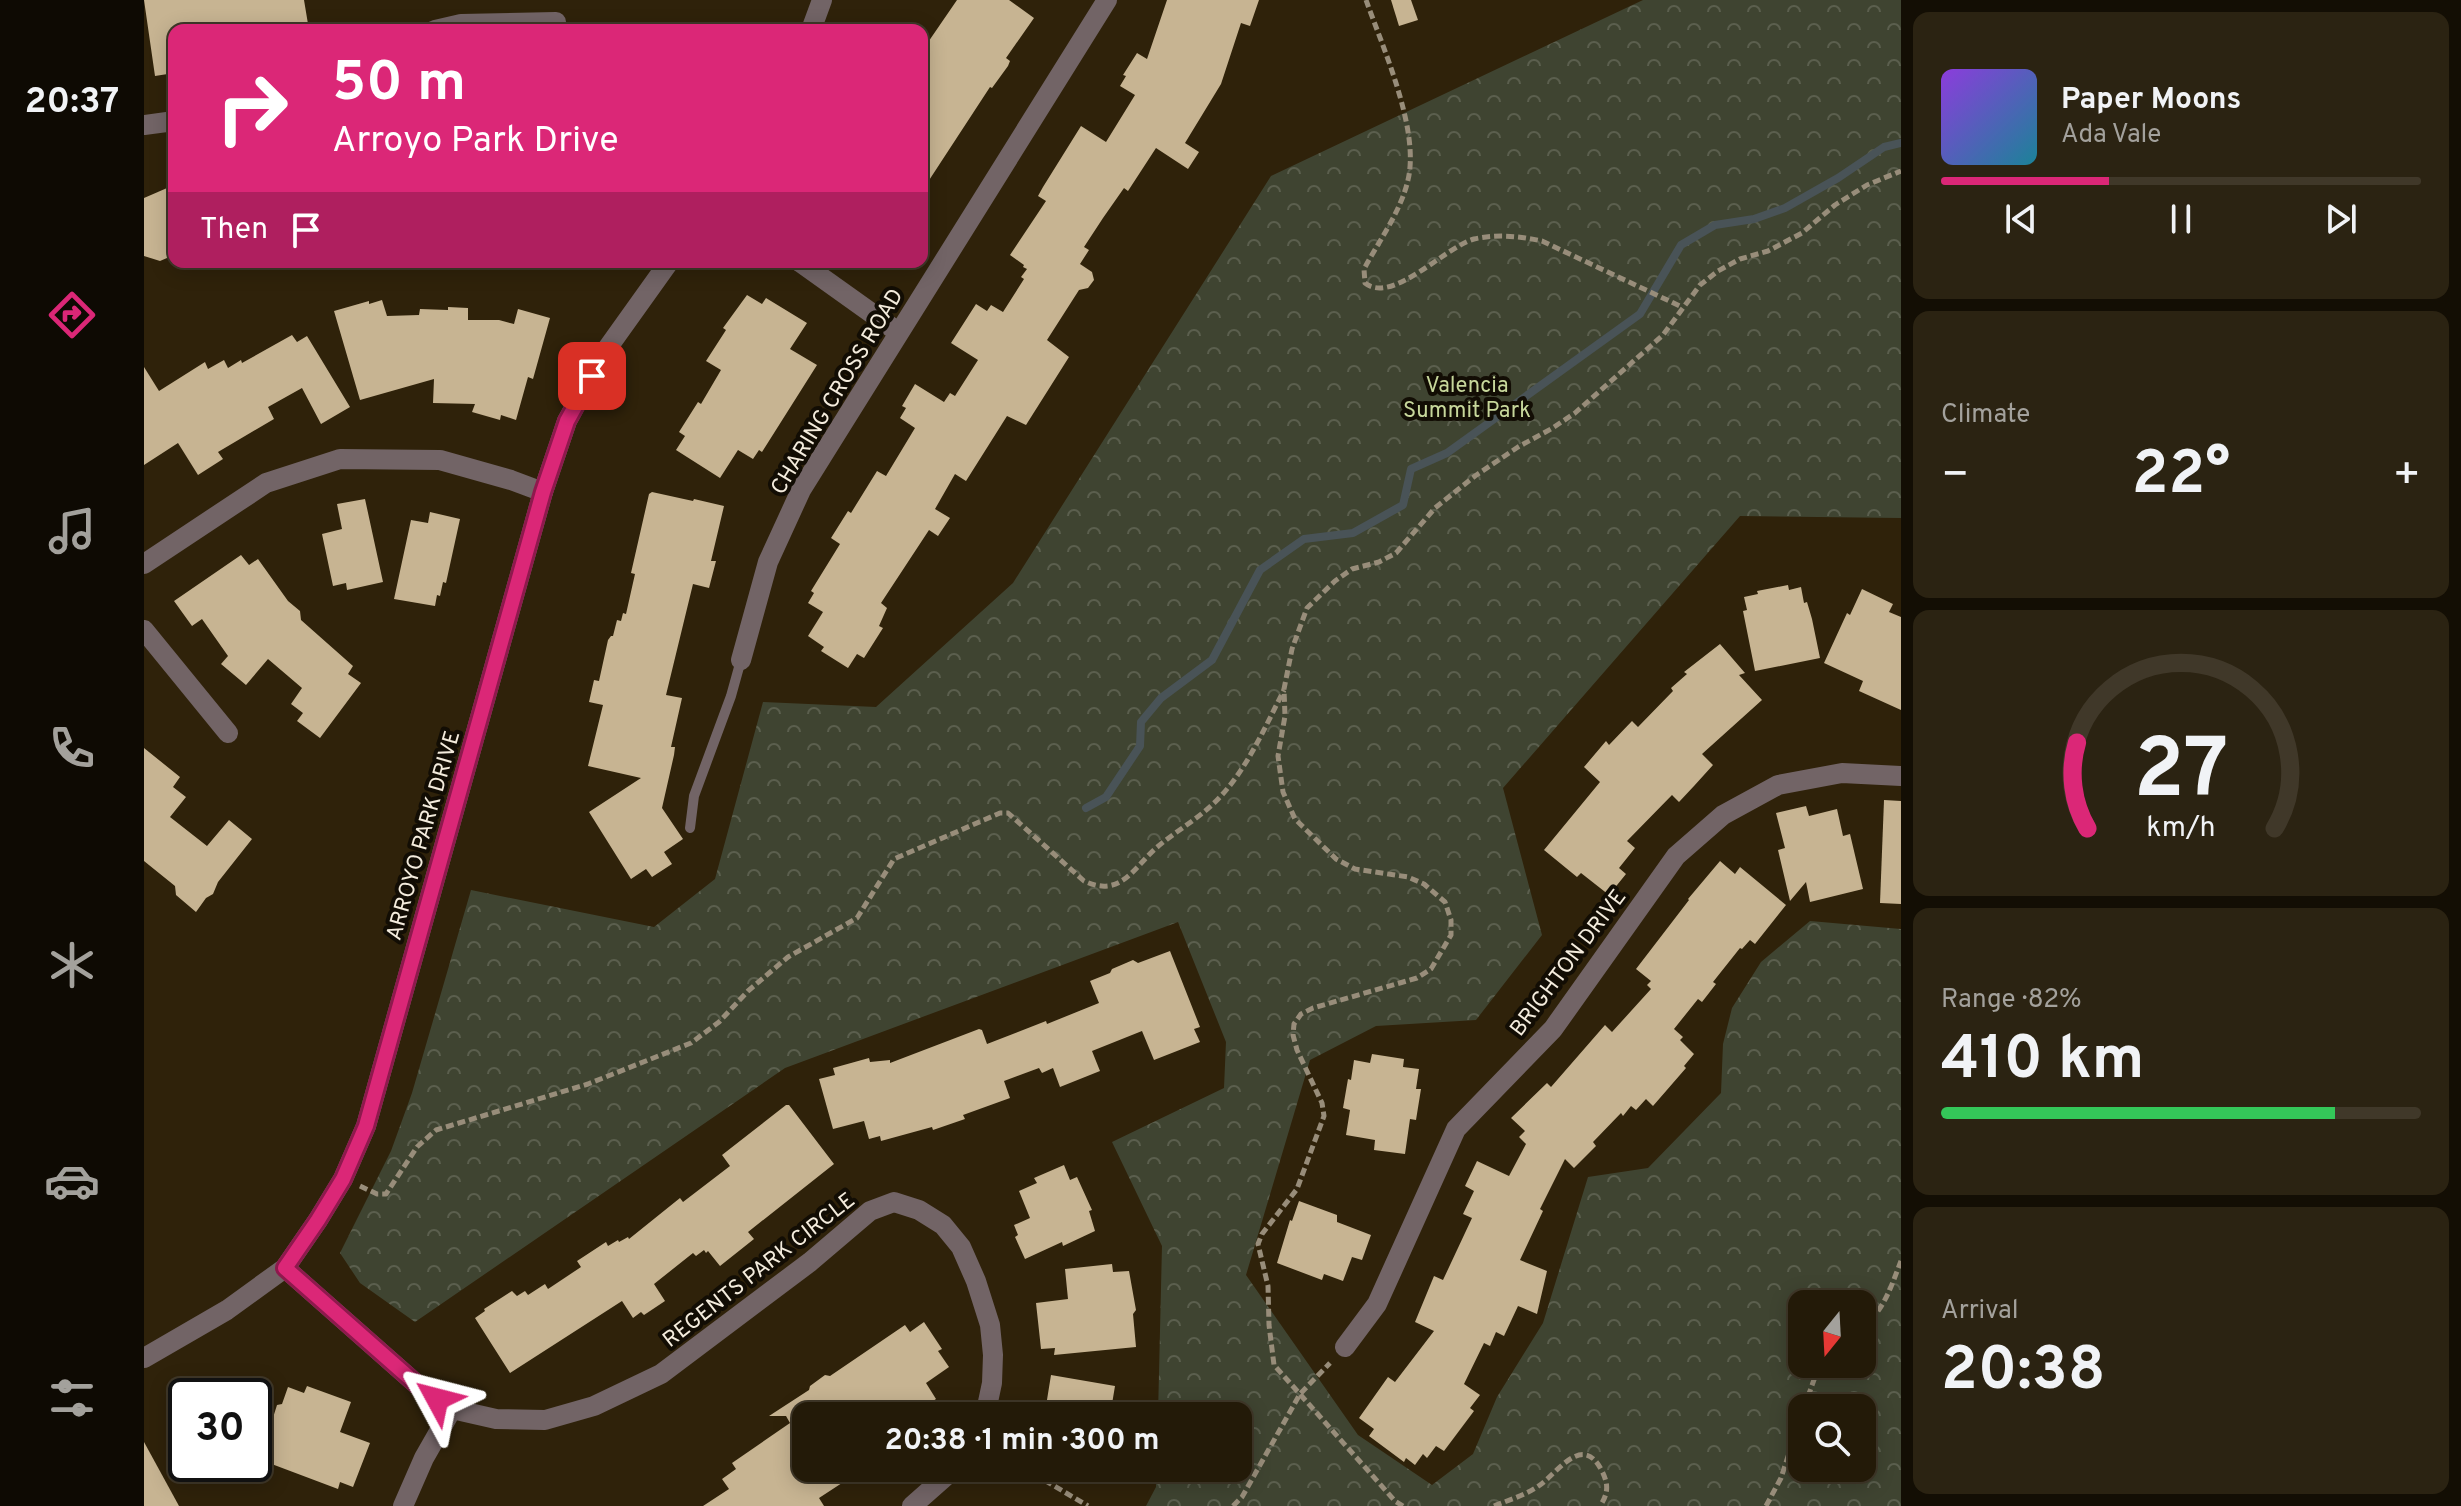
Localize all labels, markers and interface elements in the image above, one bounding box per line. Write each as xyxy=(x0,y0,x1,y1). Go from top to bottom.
text: 50 m xyxy=(332,50,466,120)
icon: right xyxy=(200,56,304,160)
text: 20:37 xyxy=(25,80,119,126)
text: Paper Moons xyxy=(2061,82,2241,119)
text: Arroyo Park Drive xyxy=(332,119,619,165)
text: Ada Vale xyxy=(2061,119,2161,152)
icon: previous xyxy=(1999,197,2043,241)
icon: pause xyxy=(2159,197,2203,241)
icon: next xyxy=(2319,197,2363,241)
icon: arrive xyxy=(284,208,328,252)
text: Then xyxy=(200,212,268,249)
street label: CHARING CROSS ROAD xyxy=(766,284,910,500)
icon: directions xyxy=(44,287,100,343)
pin xyxy=(558,342,626,410)
icon: arrive xyxy=(570,354,614,398)
park label: Valencia Summit Park xyxy=(1403,373,1531,425)
text: Climate xyxy=(1941,399,2030,432)
text: 22° xyxy=(2132,439,2230,515)
text: − xyxy=(1941,449,1969,505)
text: + xyxy=(2393,449,2421,505)
icon: music xyxy=(44,503,100,559)
icon: phone xyxy=(44,720,100,776)
text: 27 xyxy=(2134,722,2228,827)
street label: ARROYO PARK DRIVE xyxy=(382,728,467,944)
text: km/h xyxy=(2146,811,2216,847)
street label: BRIGHTON DRIVE xyxy=(1505,885,1633,1042)
icon: climate xyxy=(44,937,100,993)
text: Range · 82% xyxy=(1941,984,2082,1017)
text: 410 km xyxy=(1941,1024,2144,1100)
icon: car xyxy=(44,1153,100,1209)
street label: REGENTS PARK CIRCLE xyxy=(658,1188,861,1354)
north arrow xyxy=(1788,1290,1876,1378)
map controls xyxy=(1788,1290,1876,1482)
text: Arrival xyxy=(1941,1295,2019,1328)
text: 20:38 xyxy=(1941,1335,2105,1411)
position arrow xyxy=(395,1357,479,1441)
icon: filters xyxy=(44,1370,100,1426)
speed limit sign: 30 xyxy=(168,1378,272,1482)
button: search xyxy=(1788,1394,1876,1482)
text: 20:38 · 1 min · 300 m xyxy=(884,1423,1160,1460)

